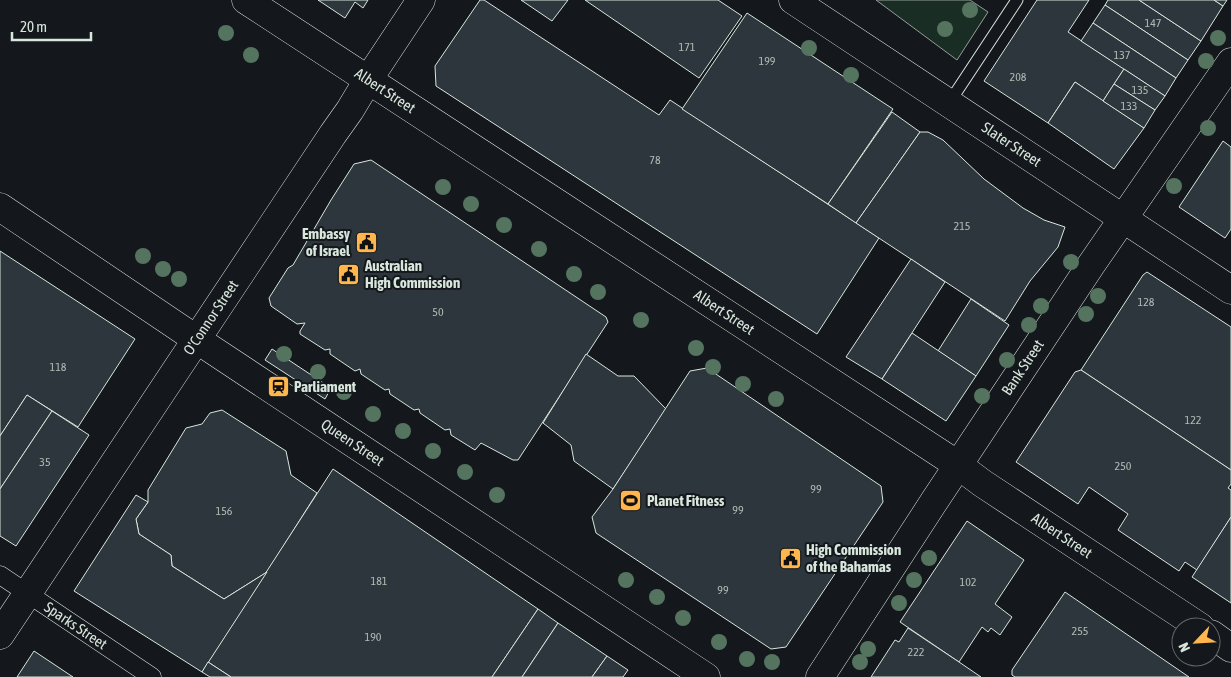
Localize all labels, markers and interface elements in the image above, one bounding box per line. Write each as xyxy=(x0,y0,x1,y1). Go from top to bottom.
scale bar xyxy=(12,10,91,42)
house number: 147 xyxy=(1145,16,1162,30)
text: 20 m xyxy=(20,18,47,35)
house number: 171 xyxy=(679,40,696,54)
house number: 137 xyxy=(1114,48,1131,62)
house number: 199 xyxy=(759,54,776,68)
street label: Albert Street xyxy=(352,64,419,116)
house number: 208 xyxy=(1010,70,1027,84)
house number: 135 xyxy=(1132,83,1148,97)
house number: 133 xyxy=(1121,99,1137,113)
street label: Slater Street xyxy=(979,118,1045,170)
house number: 78 xyxy=(649,153,661,167)
house number: 215 xyxy=(954,219,970,233)
place label: Embassy of Israel xyxy=(302,225,351,259)
public building icon: Embassy of Israel xyxy=(354,231,378,255)
place label: Australian High Commission xyxy=(364,257,460,291)
public building icon: Australian High Commission xyxy=(337,263,361,287)
street label: O'Connor Street xyxy=(180,277,241,358)
street label: Albert Street xyxy=(691,286,758,338)
house number: 128 xyxy=(1138,295,1155,309)
house number: 50 xyxy=(432,305,444,319)
street label: Bank Street xyxy=(998,336,1047,398)
house number: 118 xyxy=(50,360,67,374)
station icon: Parliament xyxy=(266,375,290,399)
place label: Parliament xyxy=(294,378,357,395)
house number: 122 xyxy=(1185,413,1201,427)
street label: Queen Street xyxy=(318,415,387,469)
house number: 35 xyxy=(39,455,51,469)
house number: 250 xyxy=(1115,459,1132,473)
house number: 99 xyxy=(810,482,822,496)
sports icon: Planet Fitness xyxy=(619,489,643,513)
place label: Planet Fitness xyxy=(647,492,725,509)
house number: 99 xyxy=(732,503,744,517)
house number: 156 xyxy=(216,504,233,518)
street label: Albert Street xyxy=(1029,509,1095,561)
place label: High Commission of the Bahamas xyxy=(806,541,901,575)
public building icon: High Commission of the Bahamas xyxy=(778,547,802,571)
house number: 181 xyxy=(371,574,388,588)
house number: 102 xyxy=(960,575,976,589)
house number: 99 xyxy=(717,583,729,597)
street label: Sparks Street xyxy=(41,598,110,652)
north arrow xyxy=(1171,617,1221,667)
house number: 255 xyxy=(1072,624,1088,638)
house number: 190 xyxy=(365,630,382,644)
text: N xyxy=(1175,640,1193,655)
house number: 222 xyxy=(908,645,924,659)

